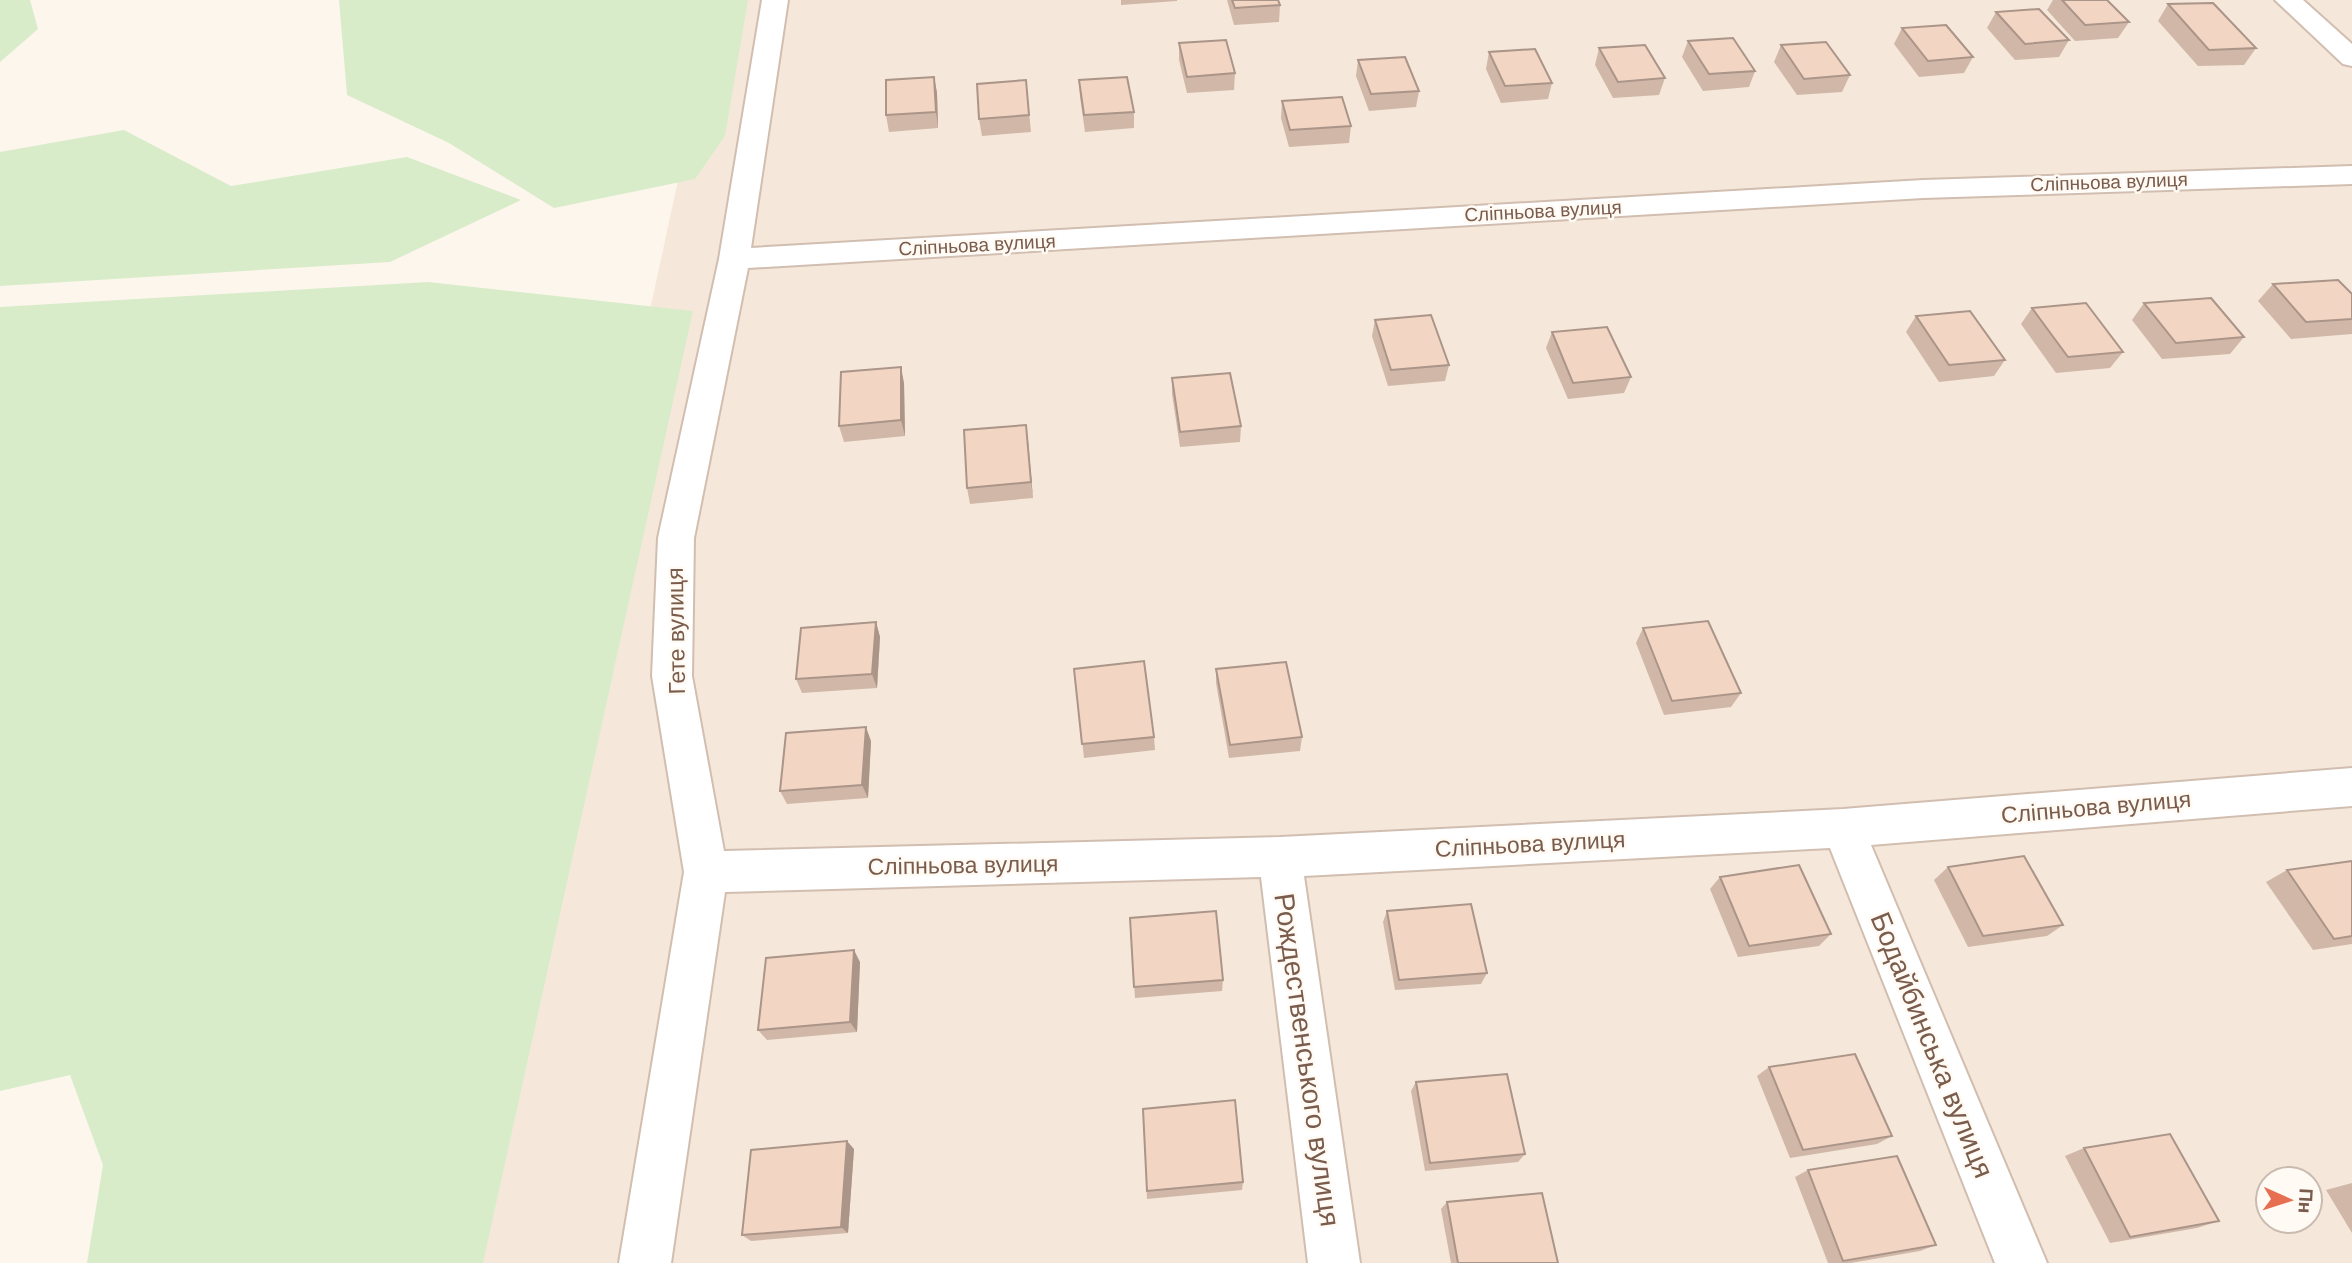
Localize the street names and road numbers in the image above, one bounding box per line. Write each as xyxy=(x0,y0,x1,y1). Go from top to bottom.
street label: Сліпньова вулиця xyxy=(2030,169,2188,195)
street label: Сліпньова вулиця xyxy=(1464,196,1622,226)
street label: Сліпньова вулиця xyxy=(898,230,1056,260)
street label: Гете вулиця xyxy=(662,567,690,695)
street label: Сліпньова вулиця xyxy=(2000,786,2192,828)
street label: Сліпньова вулиця xyxy=(1434,826,1626,862)
street label: Сліпньова вулиця xyxy=(867,850,1059,880)
street label: Рождественського вулиця xyxy=(1268,891,1346,1229)
street label: Бодайбинська вулиця xyxy=(1864,908,2000,1182)

